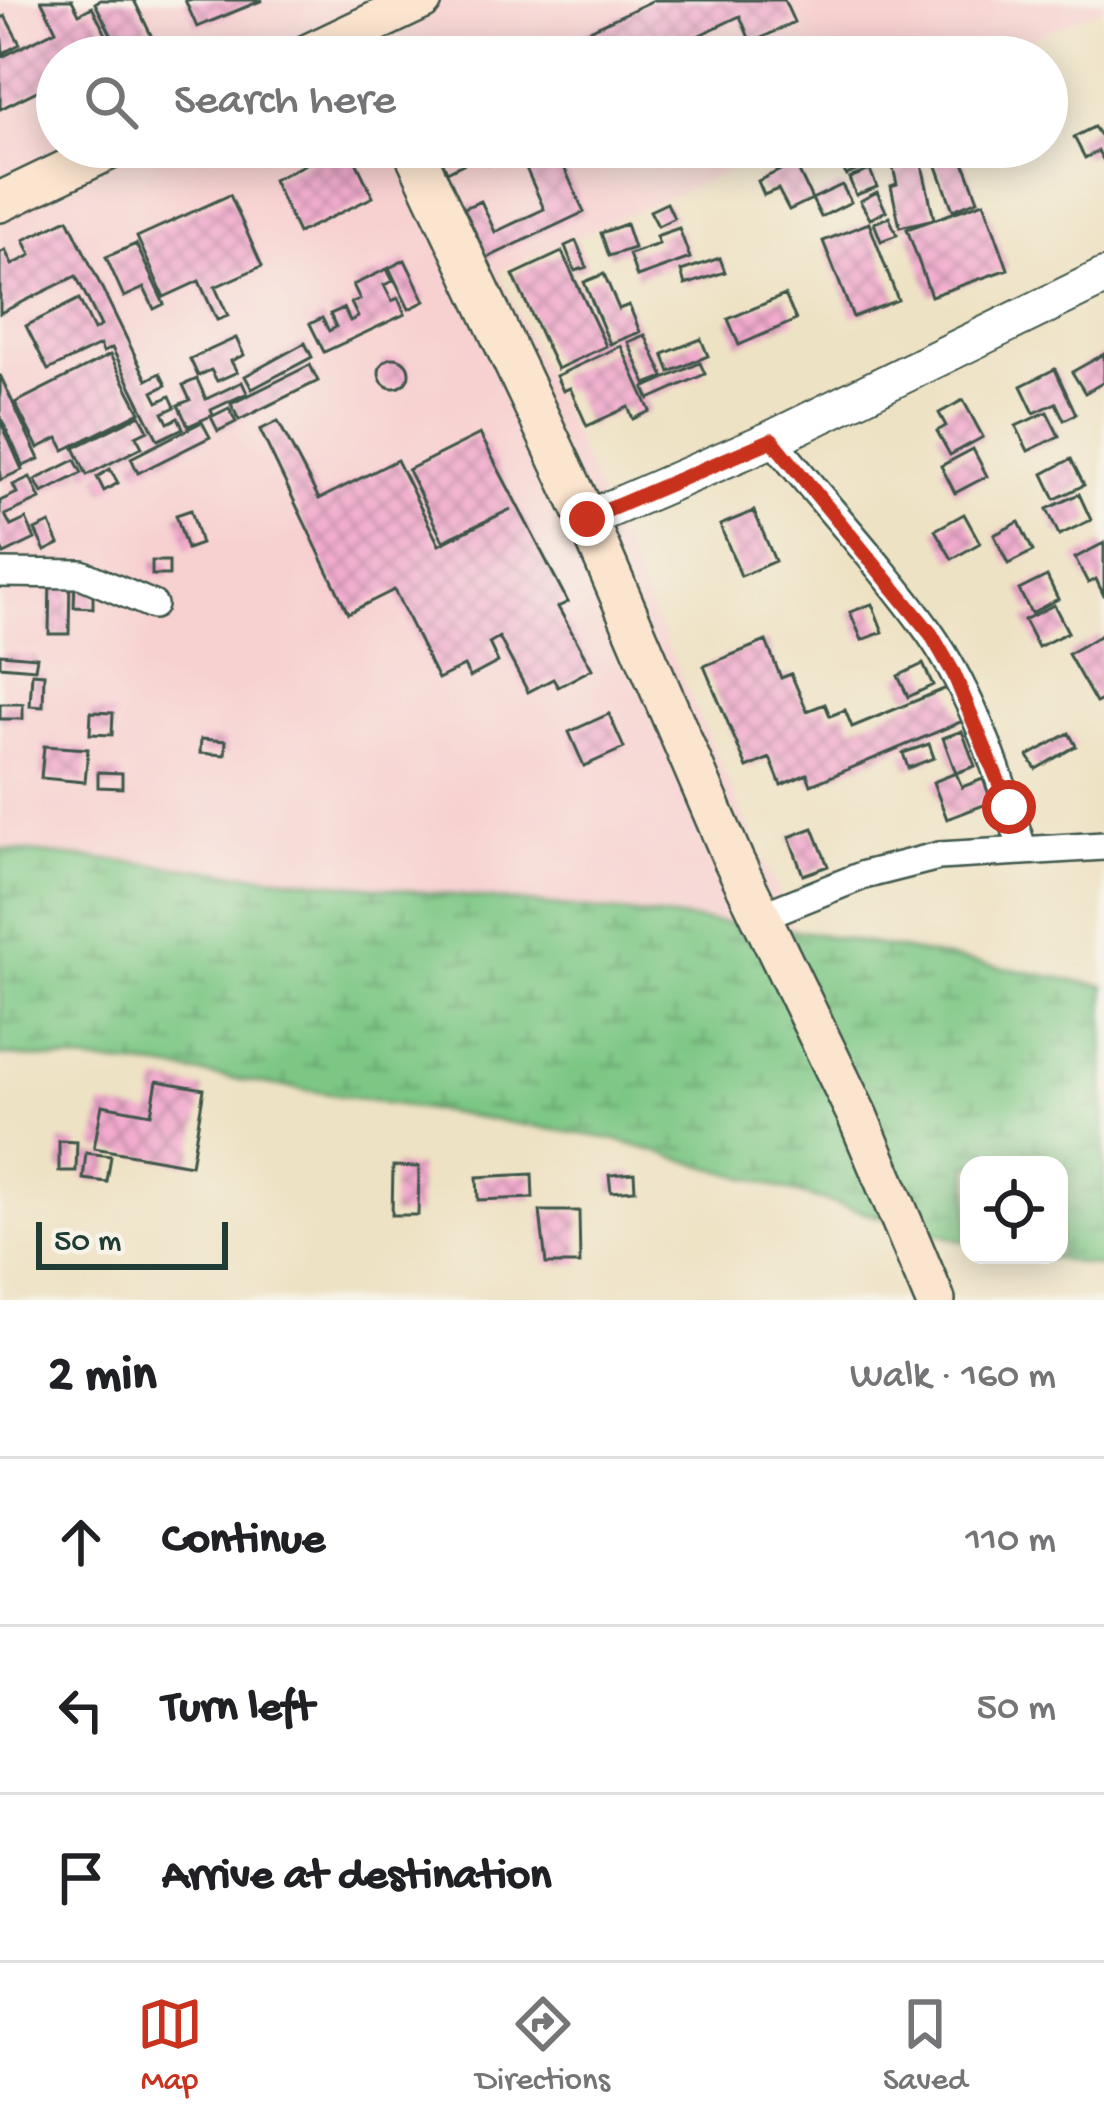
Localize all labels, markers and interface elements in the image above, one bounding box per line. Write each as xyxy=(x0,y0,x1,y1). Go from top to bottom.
search box xyxy=(36,36,1068,168)
icon: search xyxy=(78,69,144,135)
text: Search here xyxy=(174,76,396,129)
route end xyxy=(560,492,614,546)
route start xyxy=(982,780,1036,834)
map controls xyxy=(960,1156,1068,1264)
button: locate xyxy=(960,1156,1068,1264)
scale bar xyxy=(36,1216,228,1269)
text: 50 m xyxy=(54,1224,121,1262)
text: 2 min xyxy=(48,1348,157,1408)
text: Walk · 160 m xyxy=(850,1355,1056,1401)
icon: ahead xyxy=(48,1509,114,1575)
text: Continue xyxy=(162,1515,325,1568)
text: 110 m xyxy=(965,1519,1056,1565)
icon: left xyxy=(48,1677,114,1743)
text: Turn left xyxy=(162,1683,314,1736)
text: 50 m xyxy=(976,1687,1056,1733)
icon: arrive xyxy=(48,1845,114,1911)
text: Arrive at destination xyxy=(162,1851,551,1904)
tab: Map xyxy=(137,1991,203,2101)
tab: Directions xyxy=(476,1991,610,2101)
tab: Saved xyxy=(883,1991,967,2101)

